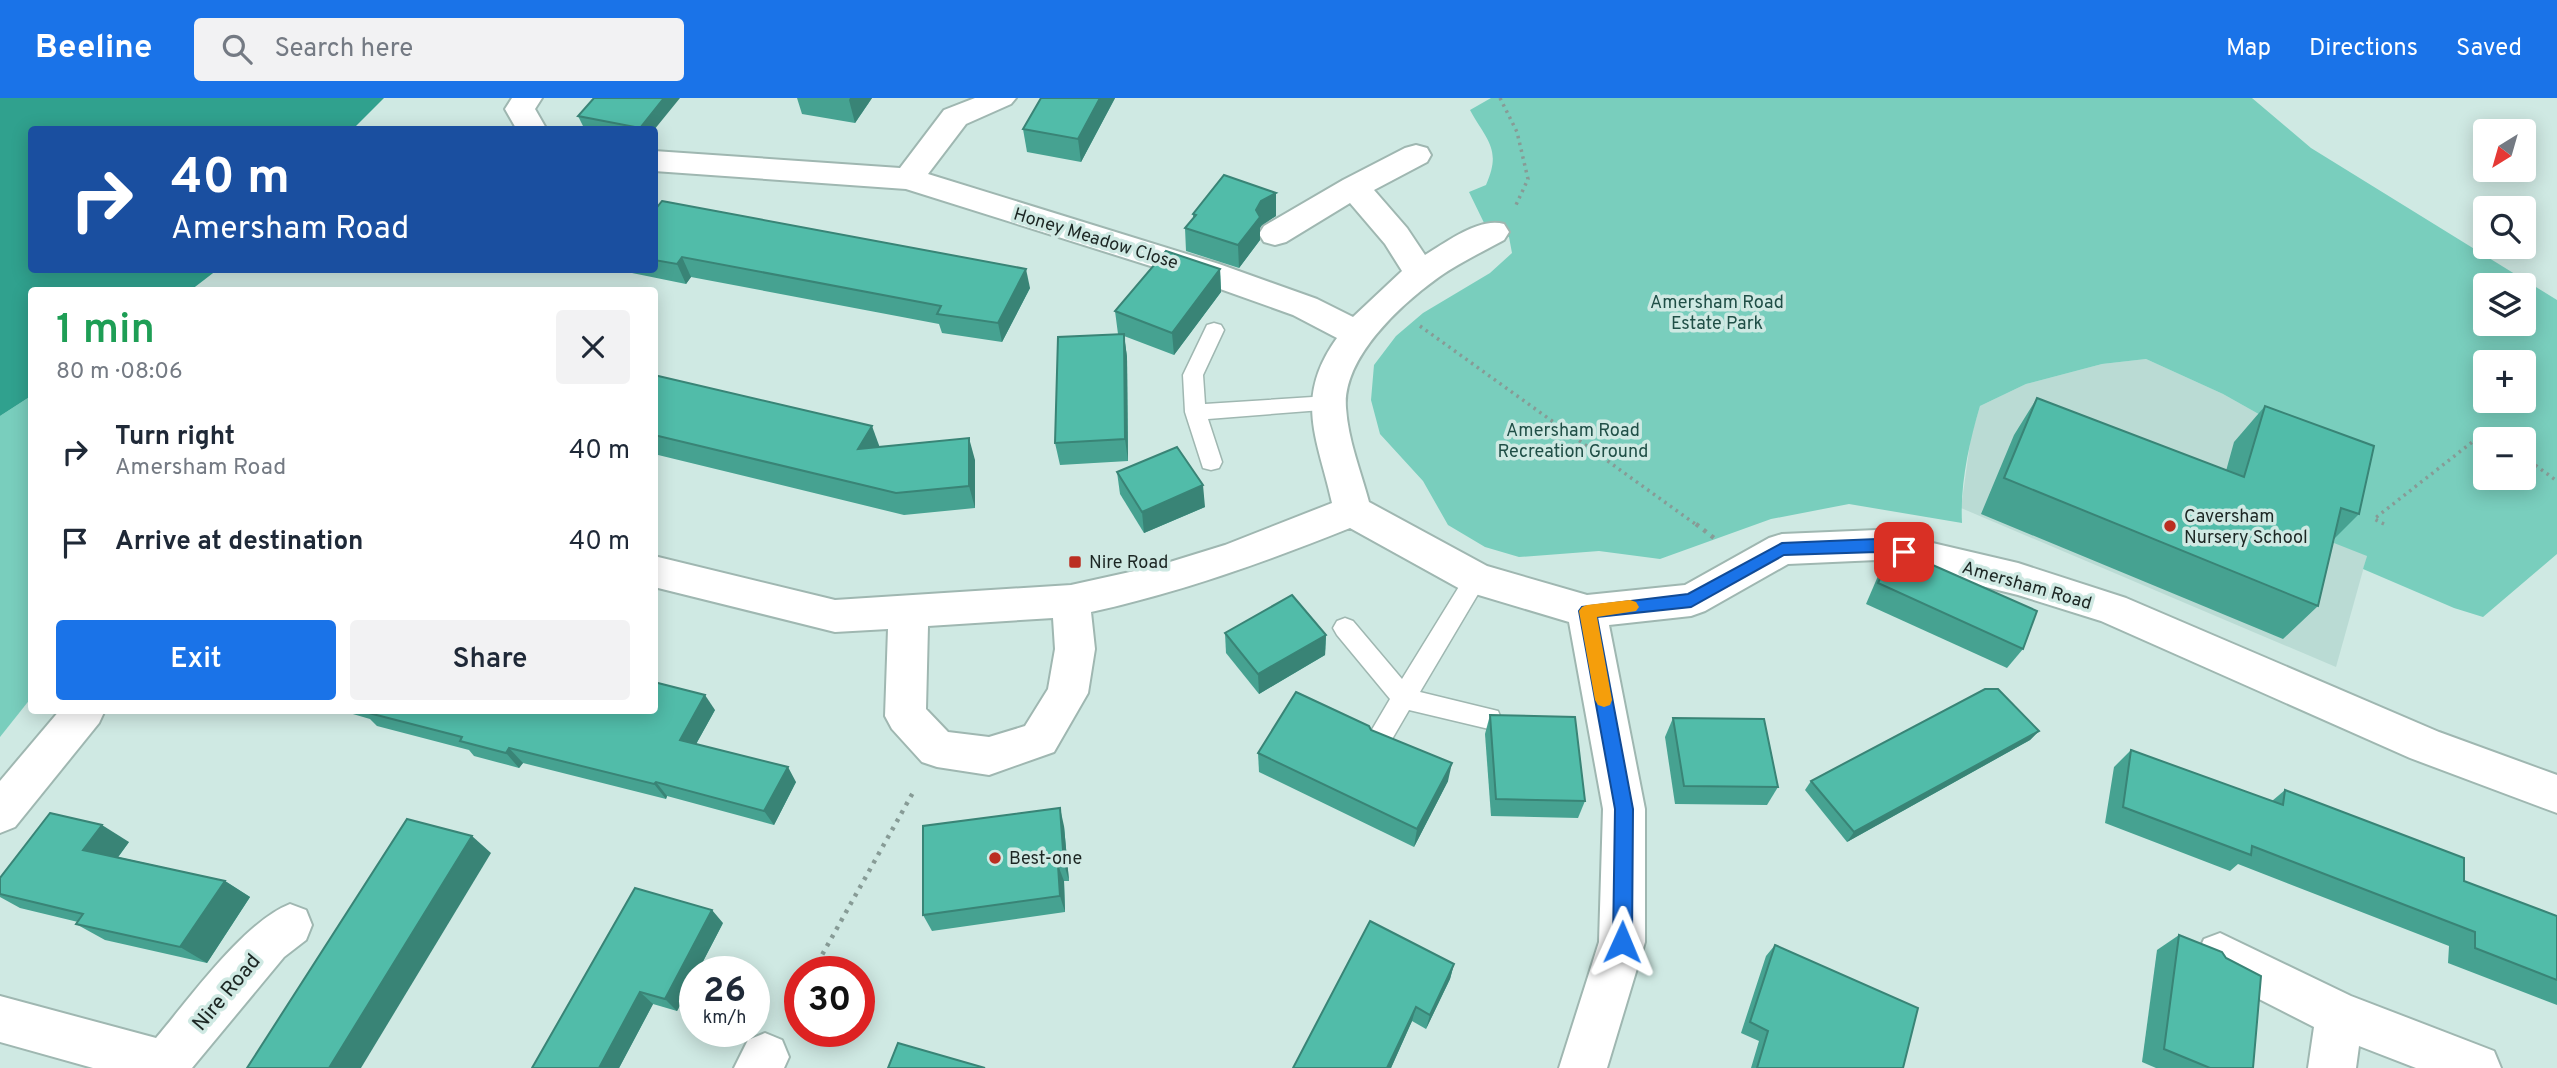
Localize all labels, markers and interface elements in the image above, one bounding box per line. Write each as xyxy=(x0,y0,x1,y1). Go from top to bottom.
search box xyxy=(194,18,684,81)
text: Beeline xyxy=(35,28,152,70)
icon: search xyxy=(218,30,256,68)
text: Search here xyxy=(274,33,413,66)
text: Map xyxy=(2226,34,2271,64)
text: Directions xyxy=(2309,34,2418,64)
text: Saved xyxy=(2456,34,2522,64)
north arrow xyxy=(2473,119,2536,182)
map controls xyxy=(2473,119,2536,490)
text: 40 m xyxy=(171,149,290,211)
icon: right xyxy=(56,154,147,245)
button: search xyxy=(2473,196,2536,259)
street label: Honey Meadow Close xyxy=(1010,203,1181,275)
text: Amersham Road xyxy=(171,210,409,250)
button: layers xyxy=(2473,273,2536,336)
park label: Amersham Road Estate Park xyxy=(1650,292,1784,336)
text: 1 min xyxy=(56,305,155,358)
button: close xyxy=(556,310,630,384)
button: + xyxy=(2473,350,2536,413)
text: 80 m · 08:06 xyxy=(56,358,183,387)
park label: Amersham Road Recreation Ground xyxy=(1497,420,1649,464)
text: Turn right xyxy=(115,421,235,454)
button: − xyxy=(2473,427,2536,490)
icon: right xyxy=(56,433,94,471)
text: 40 m xyxy=(569,435,630,468)
text: Amersham Road xyxy=(115,454,286,483)
place label: Caversham Nursery School xyxy=(2184,506,2308,550)
marker: Caversham Nursery School xyxy=(2162,518,2178,534)
pin xyxy=(1874,522,1934,582)
icon: arrive xyxy=(56,524,94,562)
text: Arrive at destination xyxy=(115,526,363,559)
text: 40 m xyxy=(569,526,630,559)
icon: arrive xyxy=(1885,533,1923,571)
place label: Nire Road xyxy=(1089,552,1168,575)
marker: Nire Road xyxy=(1067,554,1083,570)
street label: Amersham Road xyxy=(1959,557,2094,616)
button: Exit xyxy=(56,620,336,700)
button: Share xyxy=(350,620,630,700)
place label: Best-one xyxy=(1009,848,1082,871)
marker: Best-one xyxy=(987,850,1003,866)
position arrow xyxy=(1585,905,1659,979)
street label: Nire Road xyxy=(187,949,267,1037)
speed limit sign: 30 xyxy=(784,956,875,1047)
text: 26 xyxy=(703,970,746,1014)
text: km/h xyxy=(703,1007,746,1030)

